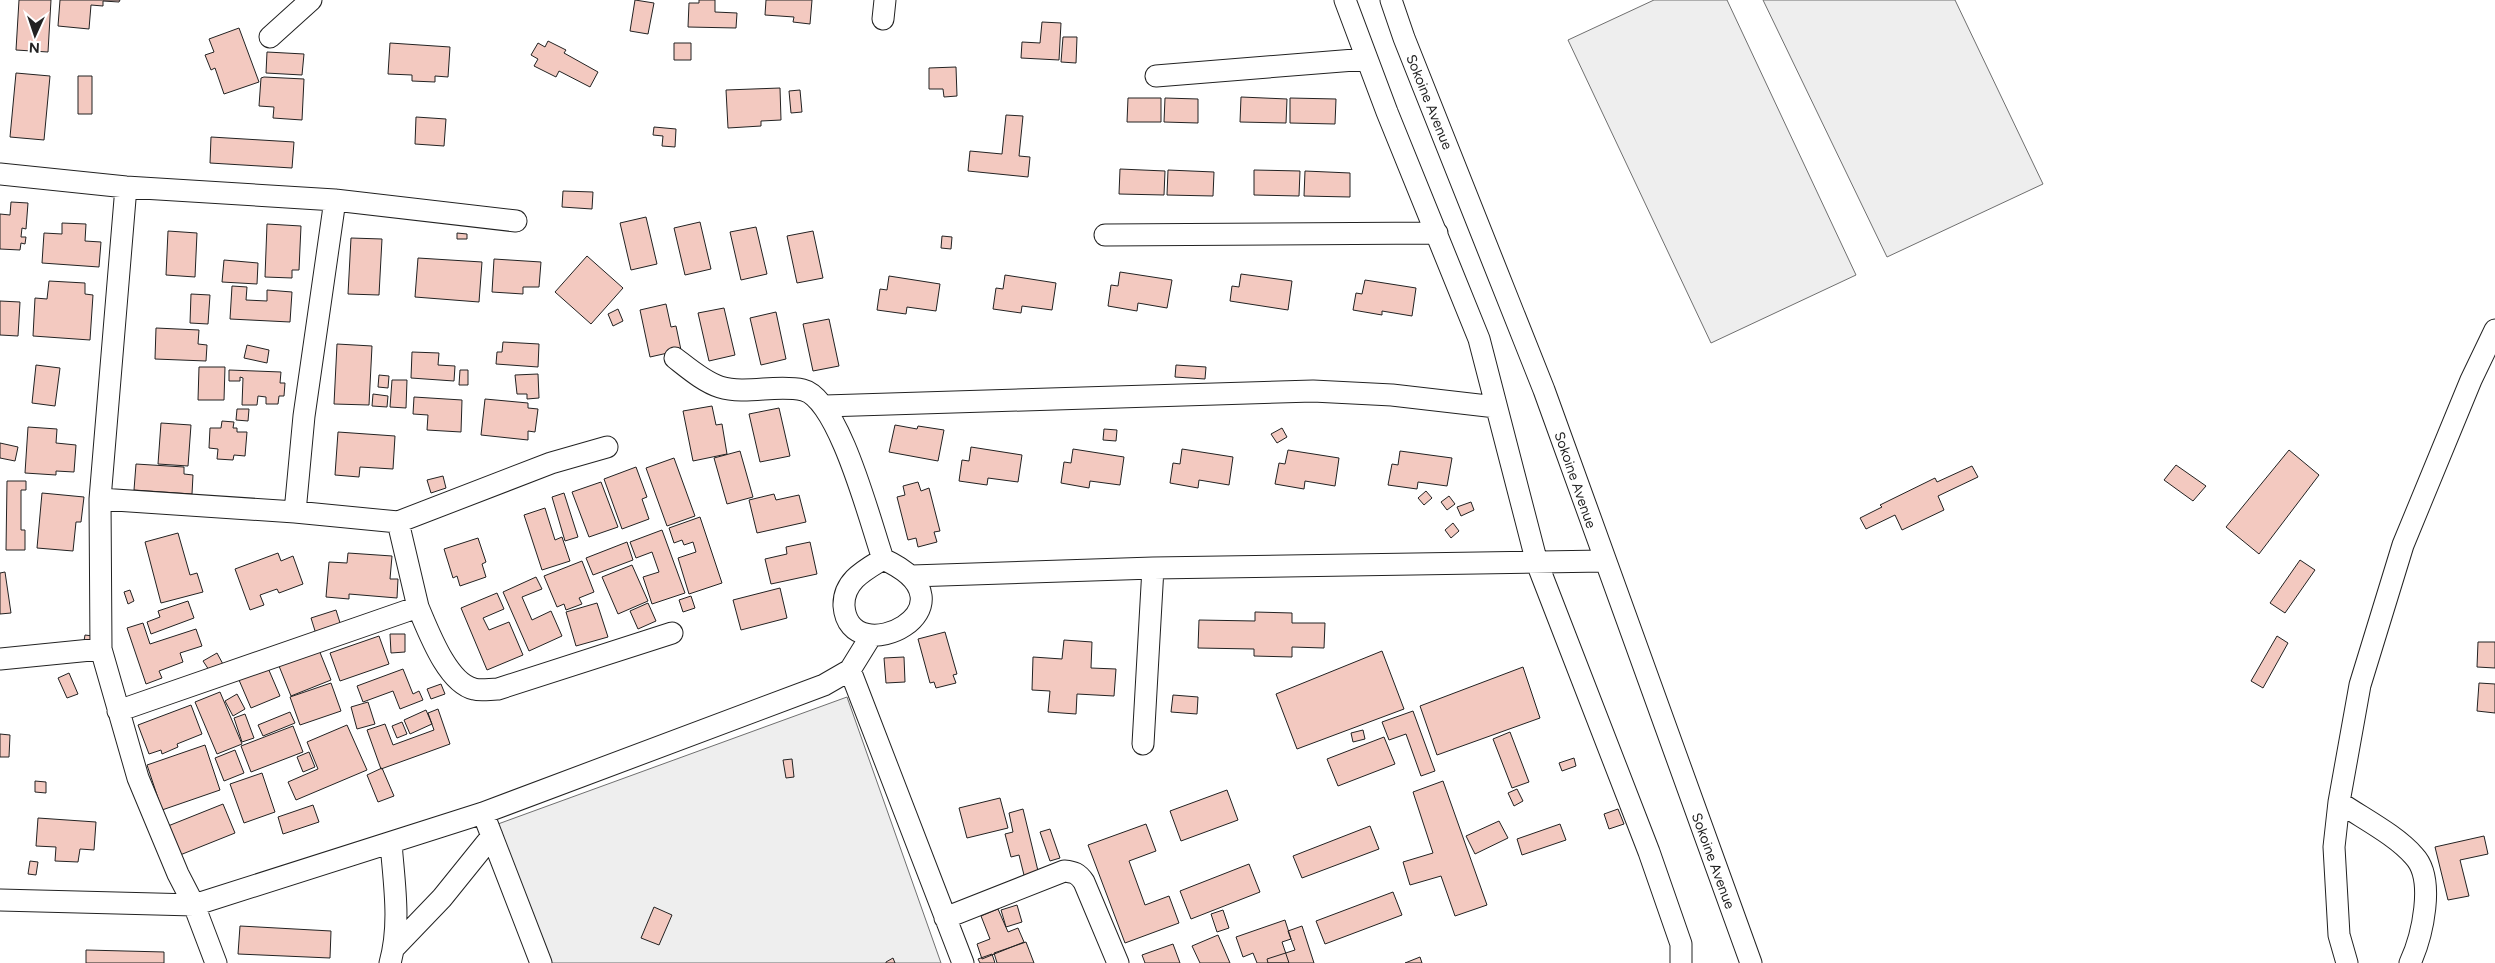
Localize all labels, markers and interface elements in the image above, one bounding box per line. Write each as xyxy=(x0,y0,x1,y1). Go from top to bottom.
north arrow xyxy=(10,10,60,60)
text: N xyxy=(28,39,40,56)
street label: Sokoine Avenue xyxy=(1402,52,1456,152)
street label: Sokoine Avenue xyxy=(1551,429,1600,531)
street label: Sokoine Avenue xyxy=(1688,811,1738,912)

